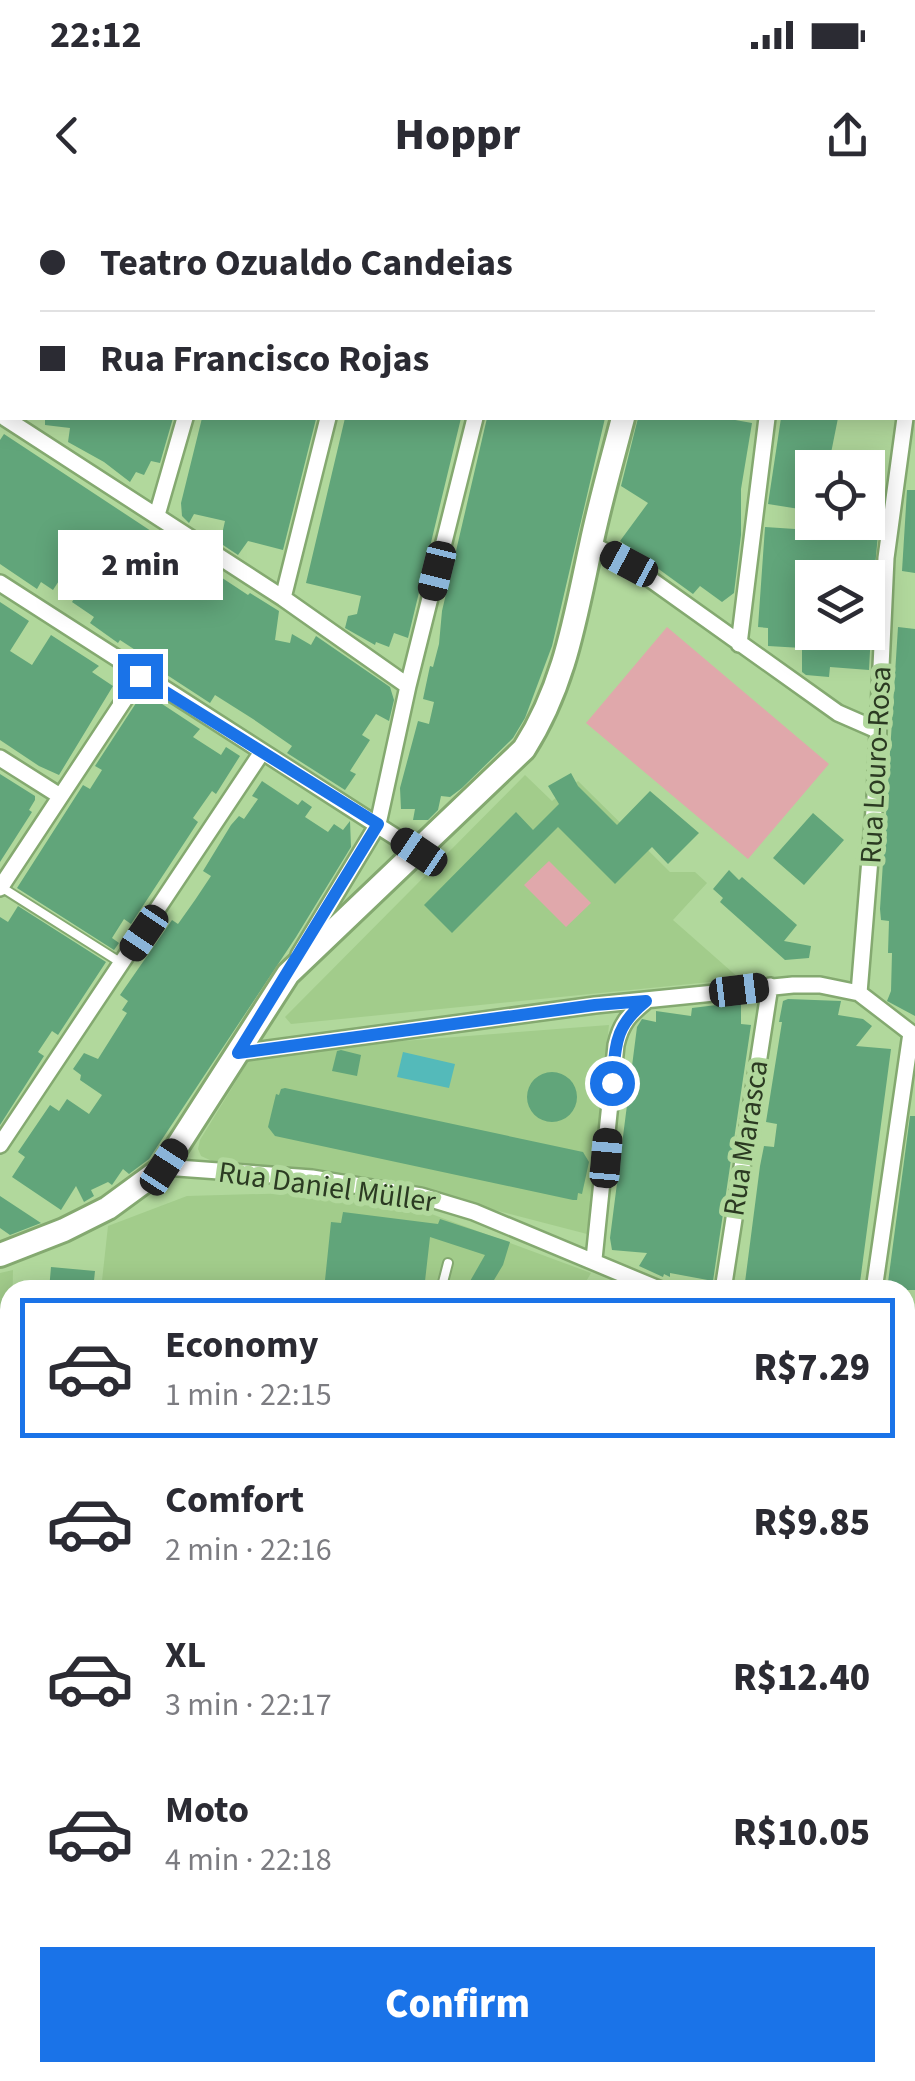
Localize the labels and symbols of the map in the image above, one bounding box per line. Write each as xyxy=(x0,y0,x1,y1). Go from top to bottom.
callout: 2 min xyxy=(58,531,222,601)
car xyxy=(595,537,663,591)
car xyxy=(415,538,459,604)
route end xyxy=(118,654,163,699)
street label: Rua Louro-Rosa xyxy=(849,665,903,865)
car xyxy=(386,823,452,881)
car xyxy=(115,900,173,966)
car xyxy=(707,971,771,1009)
street label: Rua Marasca xyxy=(712,1057,780,1219)
route start xyxy=(590,1061,635,1106)
car xyxy=(588,1127,624,1189)
car xyxy=(135,1134,193,1200)
street label: Rua Daniel Müller xyxy=(216,1150,439,1224)

